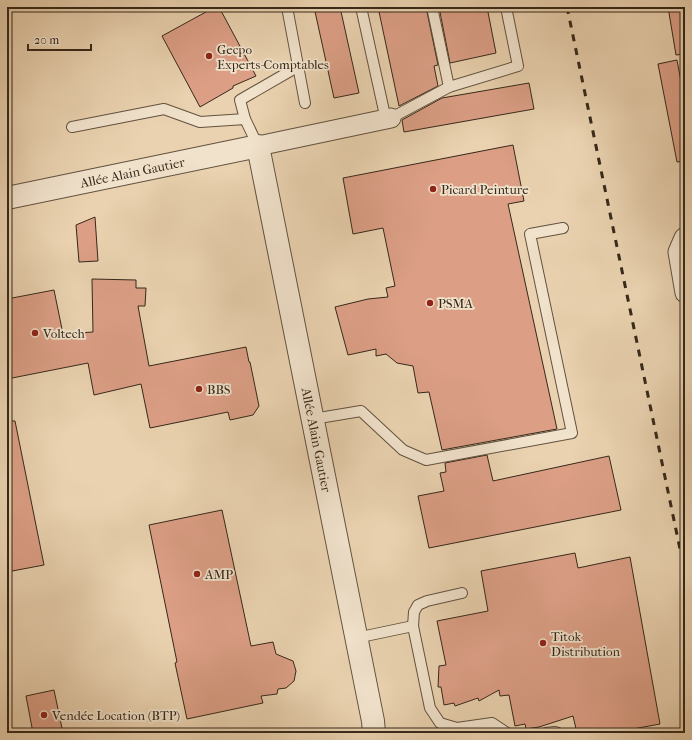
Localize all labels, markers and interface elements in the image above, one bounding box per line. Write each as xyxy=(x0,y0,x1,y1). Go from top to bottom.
scale bar xyxy=(28,26,91,52)
text: 20 m xyxy=(34,33,59,47)
place label: Gecpo Experts-Comptables xyxy=(217,42,329,72)
marker: Gecpo Experts-Comptables xyxy=(204,51,214,61)
street label: Allée Alain Gautier xyxy=(78,154,186,190)
place label: Picard Peinture xyxy=(441,182,529,197)
marker: Picard Peinture xyxy=(428,184,438,194)
place label: PSMA xyxy=(438,296,473,311)
marker: PSMA xyxy=(425,298,435,308)
place label: Voltech xyxy=(42,326,85,341)
marker: Voltech xyxy=(30,328,40,338)
place label: BBS xyxy=(207,382,231,397)
marker: BBS xyxy=(194,384,204,394)
street label: Allée Alain Gautier xyxy=(299,385,335,494)
place label: AMP xyxy=(204,567,233,582)
marker: AMP xyxy=(192,569,202,579)
place label: Titok Distribution xyxy=(551,629,620,659)
marker: Titok Distribution xyxy=(538,638,548,648)
place label: Vendée Location (BTP) xyxy=(51,708,180,723)
marker: Vendée Location (BTP) xyxy=(39,710,49,720)

